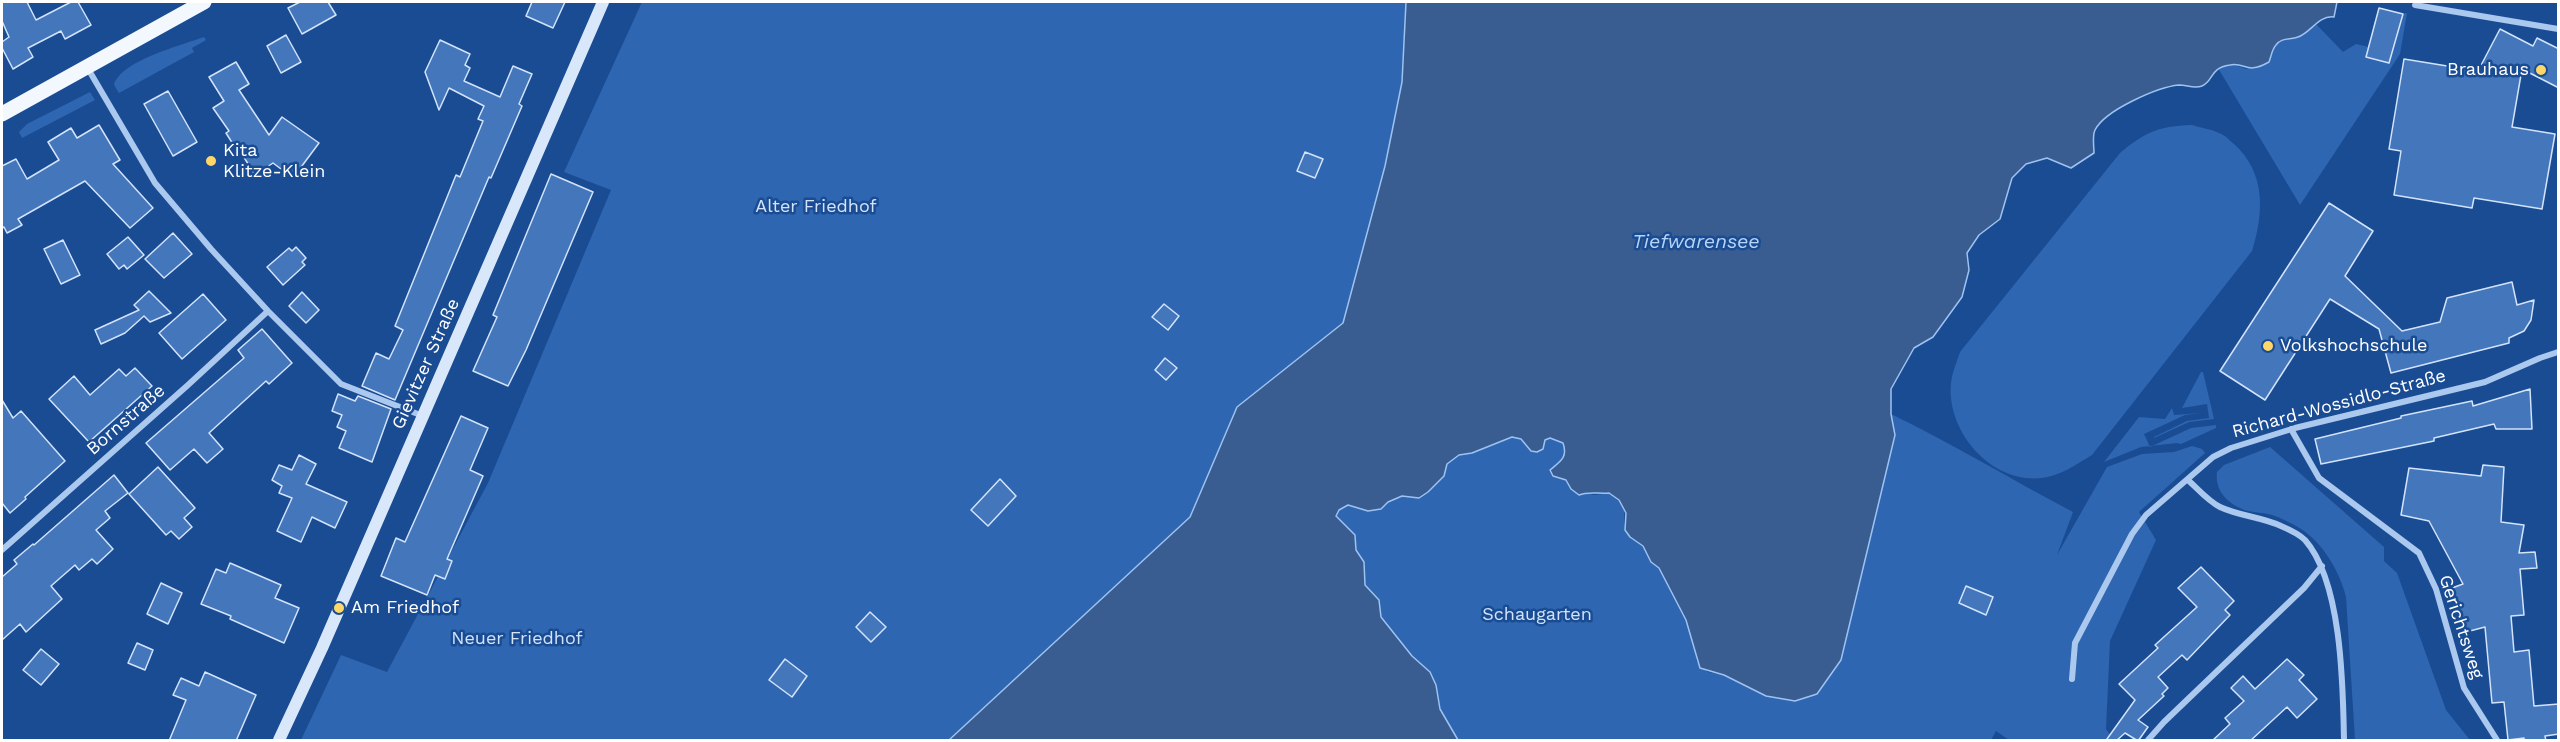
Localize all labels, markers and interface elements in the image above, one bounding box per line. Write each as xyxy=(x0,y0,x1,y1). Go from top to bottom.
place label: Brauhaus xyxy=(2447,59,2529,81)
marker: Brauhaus xyxy=(2534,63,2548,77)
place label: Kita Klitze-Klein xyxy=(223,140,325,182)
marker: Kita Klitze-Klein xyxy=(204,154,218,168)
park label: Alter Friedhof xyxy=(755,196,877,218)
water label: Tiefwarensee xyxy=(1632,230,1760,254)
street label: Gievitzer Straße xyxy=(387,295,465,433)
place label: Volkshochschule xyxy=(2280,335,2428,357)
marker: Volkshochschule xyxy=(2261,339,2275,353)
street label: Richard-Wossidlo-Straße xyxy=(2230,365,2448,443)
street label: Bornstraße xyxy=(82,380,170,460)
street label: Gerichtsweg xyxy=(2434,572,2488,682)
place label: Am Friedhof xyxy=(351,597,459,619)
marker: Am Friedhof xyxy=(332,601,346,615)
park label: Schaugarten xyxy=(1482,604,1592,626)
park label: Neuer Friedhof xyxy=(451,628,583,650)

